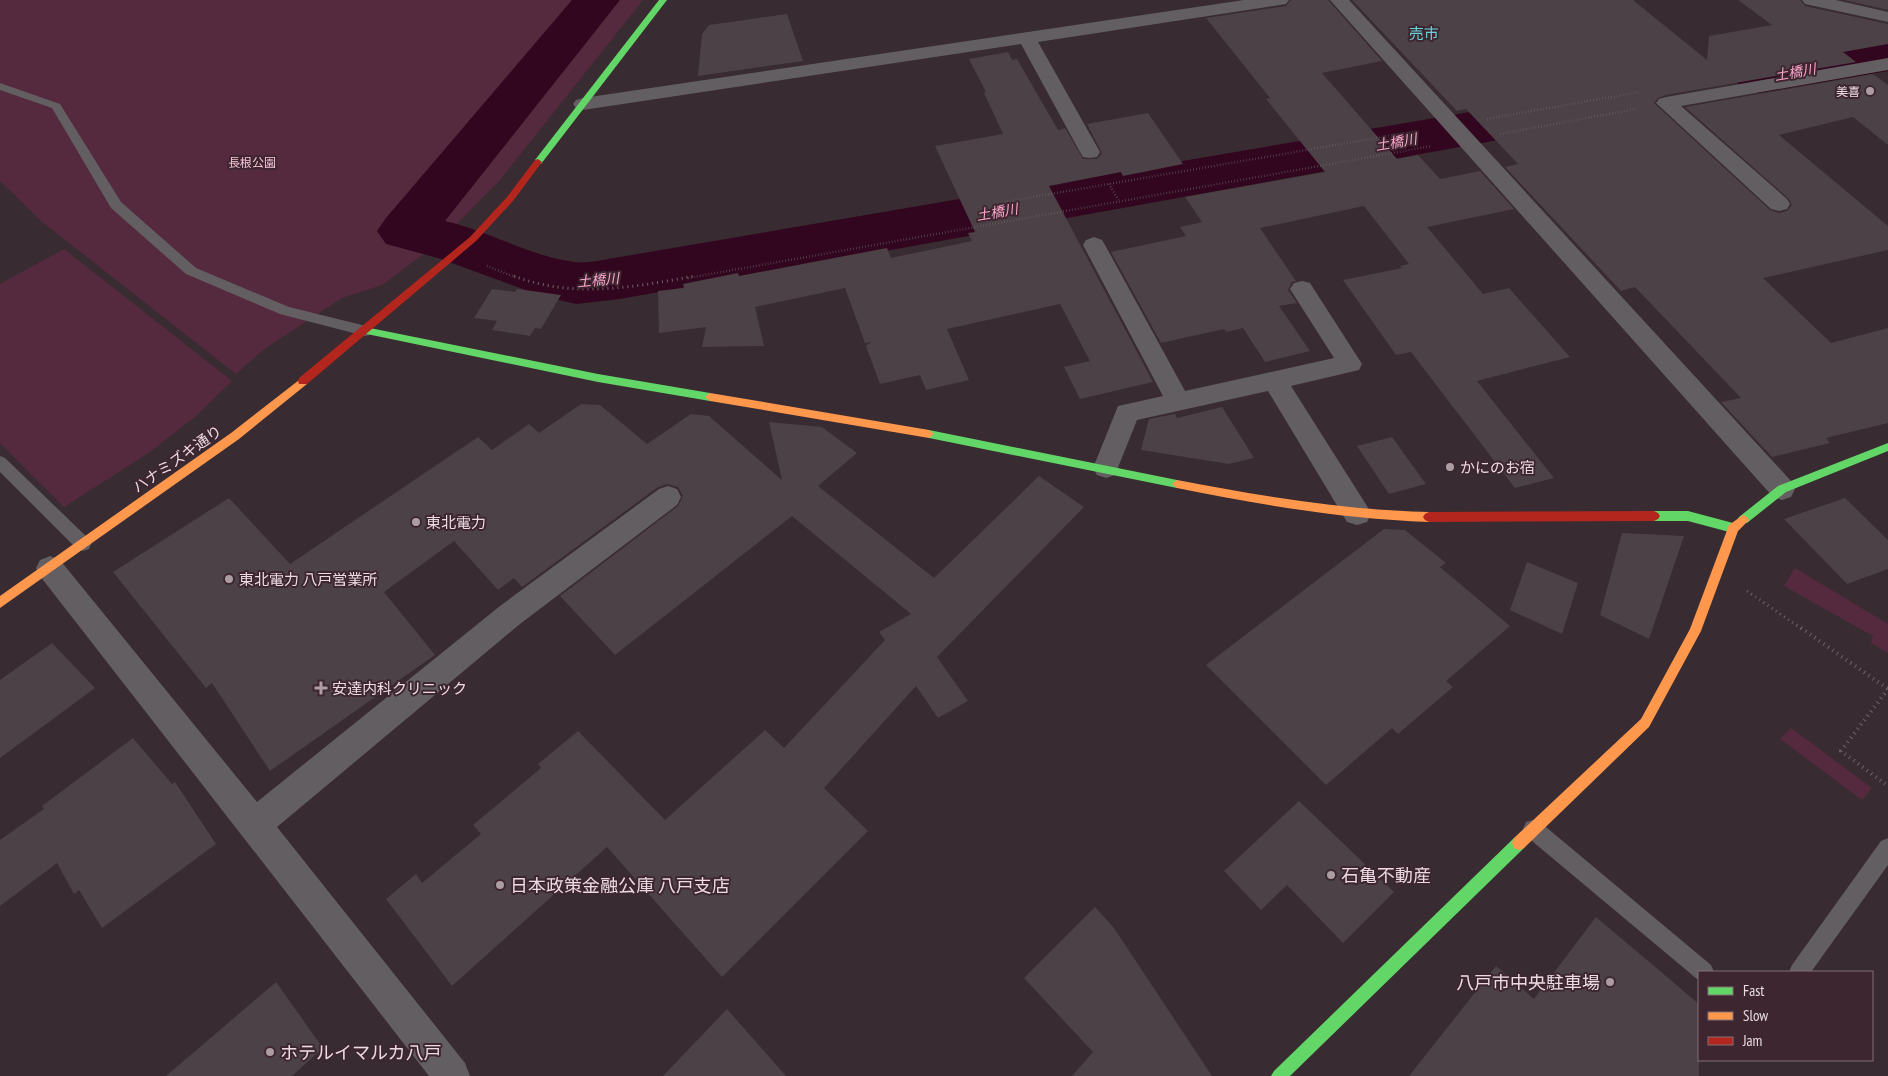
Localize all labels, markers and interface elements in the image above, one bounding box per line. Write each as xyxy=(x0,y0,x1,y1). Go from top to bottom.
district label: 売市 xyxy=(1409,24,1439,43)
water label: 土橋川 xyxy=(1773,59,1819,85)
place label: 美喜 xyxy=(1836,84,1860,99)
marker: 美喜 xyxy=(1864,85,1876,97)
water label: 土橋川 xyxy=(1374,129,1420,155)
park label: 長根公園 xyxy=(228,155,276,170)
water label: 土橋川 xyxy=(975,199,1021,225)
water label: 土橋川 xyxy=(576,269,622,291)
street label: ハナミズキ通り xyxy=(129,421,225,497)
place label: かにのお宿 xyxy=(1460,458,1535,477)
marker: かにのお宿 xyxy=(1444,461,1456,473)
place label: 東北電力 xyxy=(426,513,486,532)
marker: 東北電力 xyxy=(410,516,422,528)
place label: 東北電力 八戸営業所 xyxy=(239,570,377,589)
marker: 東北電力 八戸営業所 xyxy=(223,573,235,585)
place label: 安達内科クリニック xyxy=(332,679,467,698)
marker: 安達内科クリニック xyxy=(314,681,328,695)
place label: 石亀不動産 xyxy=(1341,864,1431,887)
marker: 石亀不動産 xyxy=(1325,869,1337,881)
place label: 日本政策金融公庫 八戸支店 xyxy=(510,874,730,897)
marker: 日本政策金融公庫 八戸支店 xyxy=(494,879,506,891)
place label: 八戸市中央駐車場 xyxy=(1456,971,1600,994)
legend xyxy=(1698,971,1873,1061)
marker: 八戸市中央駐車場 xyxy=(1604,976,1616,988)
text: Fast xyxy=(1743,981,1764,1000)
text: Slow xyxy=(1743,1006,1768,1025)
text: Jam xyxy=(1742,1031,1762,1050)
place label: ホテルイマルカ八戸 xyxy=(280,1041,441,1064)
marker: ホテルイマルカ八戸 xyxy=(264,1046,276,1058)

